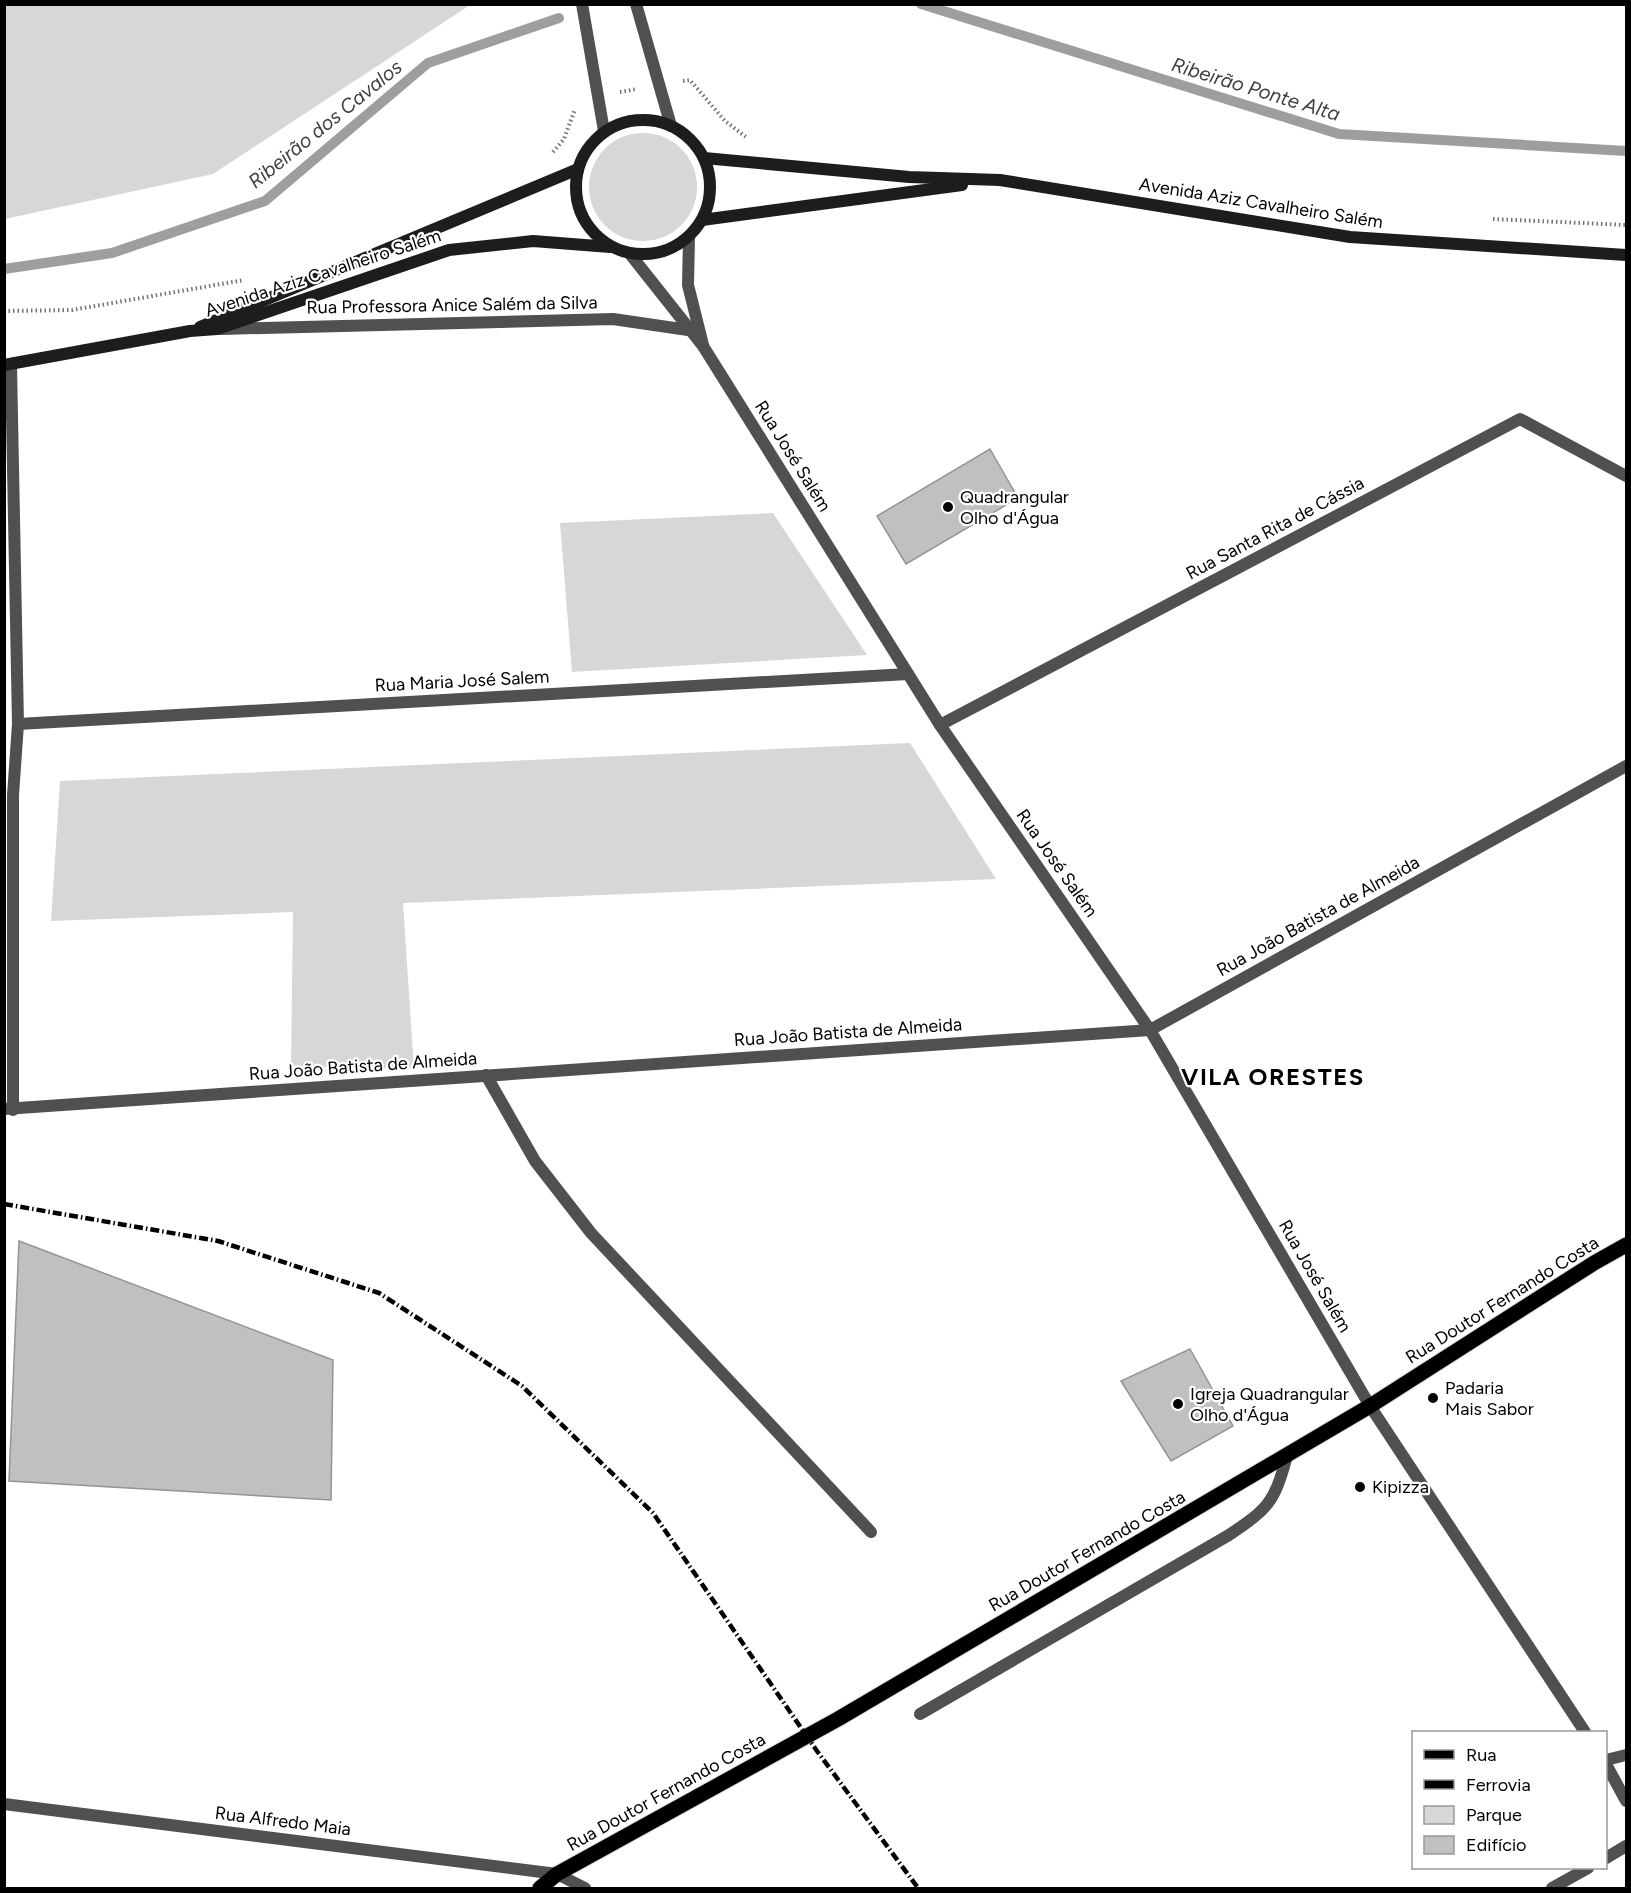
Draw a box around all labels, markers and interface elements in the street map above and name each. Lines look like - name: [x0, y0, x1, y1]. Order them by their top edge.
- water label: Ribeirão Ponte Alta: [1169, 52, 1343, 126]
- water label: Ribeirão dos Cavalos: [243, 54, 407, 193]
- street label: Avenida Aziz Cavalheiro Salém: [1138, 173, 1384, 233]
- street label: Avenida Aziz Cavalheiro Salém: [202, 224, 444, 322]
- street label: Rua Professora Anice Salém da Silva: [306, 291, 598, 319]
- street label: Rua José Salém: [750, 396, 836, 516]
- street label: Rua Santa Rita de Cássia: [1182, 472, 1368, 584]
- place label: Quadrangular Olho d'Água: [960, 486, 1069, 529]
- marker: Quadrangular Olho d'Água: [941, 500, 955, 514]
- street label: Rua Maria José Salem: [374, 665, 550, 697]
- street label: Rua José Salém: [1012, 805, 1102, 921]
- street label: Rua João Batista de Almeida: [1213, 851, 1423, 981]
- street label: Rua João Batista de Almeida: [733, 1013, 963, 1051]
- street label: Rua João Batista de Almeida: [248, 1047, 478, 1085]
- district label: VILA ORESTES: [1181, 1062, 1365, 1091]
- street label: Rua José Salém: [1274, 1216, 1356, 1336]
- street label: Rua Doutor Fernando Costa: [1401, 1231, 1603, 1369]
- place label: Padaria Mais Sabor: [1445, 1377, 1534, 1420]
- place label: Igreja Quadrangular Olho d'Água: [1190, 1383, 1349, 1426]
- marker: Padaria Mais Sabor: [1426, 1391, 1440, 1405]
- marker: Igreja Quadrangular Olho d'Água: [1171, 1397, 1185, 1411]
- place label: Kipizza: [1372, 1476, 1429, 1498]
- marker: Kipizza: [1353, 1480, 1367, 1494]
- street label: Rua Doutor Fernando Costa: [985, 1486, 1189, 1616]
- street label: Rua Doutor Fernando Costa: [563, 1728, 769, 1856]
- legend: [1412, 1731, 1607, 1869]
- text: Rua: [1466, 1744, 1497, 1766]
- text: Ferrovia: [1466, 1774, 1531, 1796]
- street label: Rua Alfredo Maia: [214, 1802, 352, 1840]
- text: Parque: [1466, 1804, 1522, 1826]
- text: Edifício: [1466, 1834, 1527, 1856]

